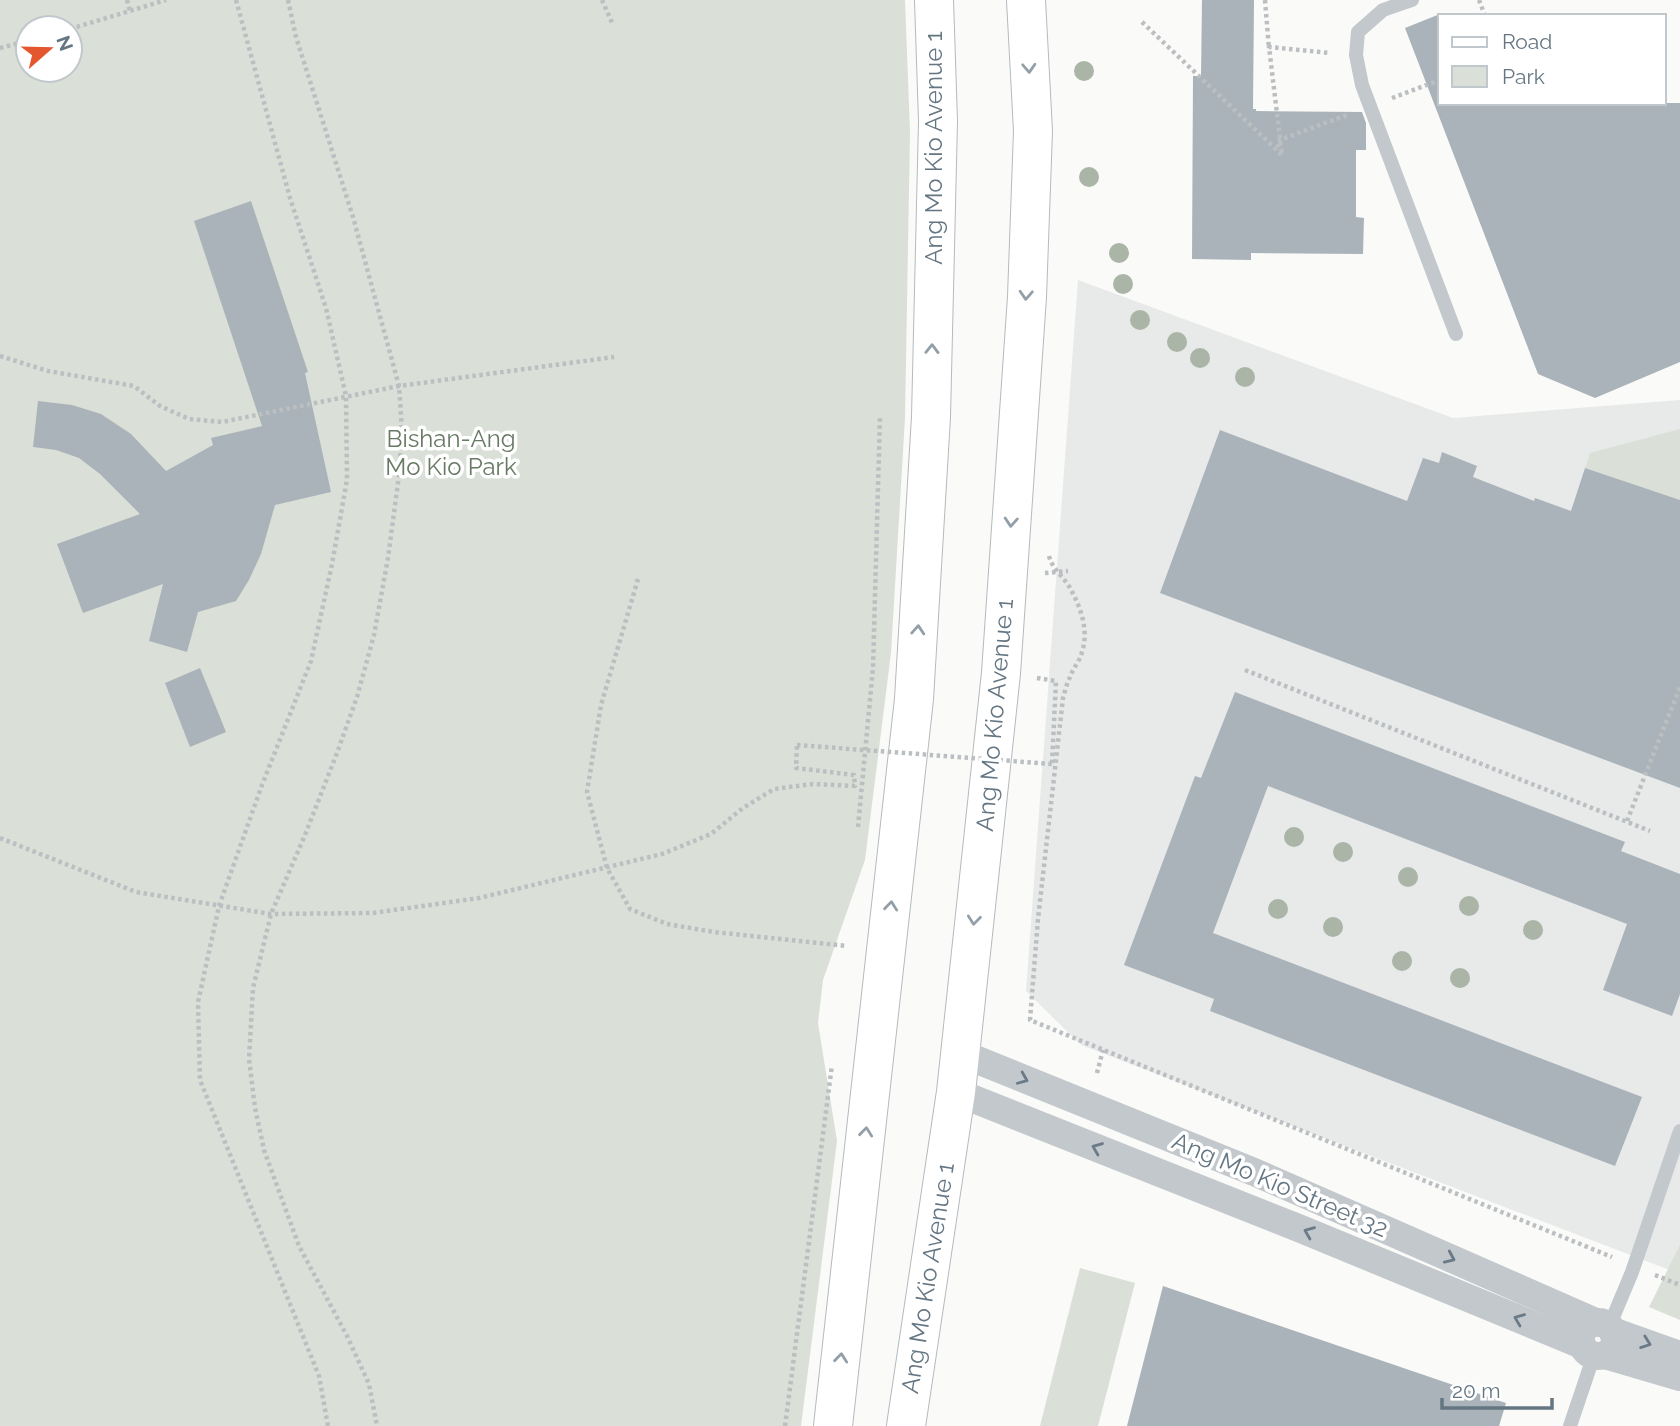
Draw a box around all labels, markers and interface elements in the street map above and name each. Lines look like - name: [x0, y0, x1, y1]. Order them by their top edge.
- north arrow: [14, 14, 84, 84]
- legend: [1438, 14, 1666, 105]
- text: Road: [1502, 29, 1552, 54]
- street label: Ang Mo Kio Avenue 1: [919, 31, 948, 265]
- text: N: [52, 33, 78, 54]
- one-way arrow: [1022, 63, 1037, 74]
- text: Park: [1502, 64, 1545, 89]
- one-way arrow: [1019, 290, 1034, 301]
- one-way arrow: [925, 343, 940, 354]
- park label: Bishan-Ang Mo Kio Park: [385, 424, 517, 481]
- one-way arrow: [1004, 517, 1019, 528]
- street label: Ang Mo Kio Avenue 1: [970, 597, 1019, 832]
- one-way arrow: [910, 625, 925, 636]
- one-way arrow: [883, 900, 898, 911]
- one-way arrow: [967, 914, 982, 926]
- one-way arrow: [1017, 1070, 1029, 1084]
- one-way arrow: [858, 1126, 873, 1137]
- street label: Ang Mo Kio Street 32: [1168, 1126, 1392, 1243]
- one-way arrow: [1092, 1143, 1104, 1157]
- street label: Ang Mo Kio Avenue 1: [895, 1160, 960, 1395]
- one-way arrow: [1303, 1227, 1315, 1241]
- one-way arrow: [1443, 1250, 1456, 1264]
- one-way arrow: [1514, 1313, 1526, 1327]
- one-way arrow: [1639, 1334, 1651, 1348]
- one-way arrow: [833, 1352, 848, 1363]
- scale bar: [1442, 1366, 1552, 1410]
- text: 20 m: [1452, 1378, 1500, 1403]

